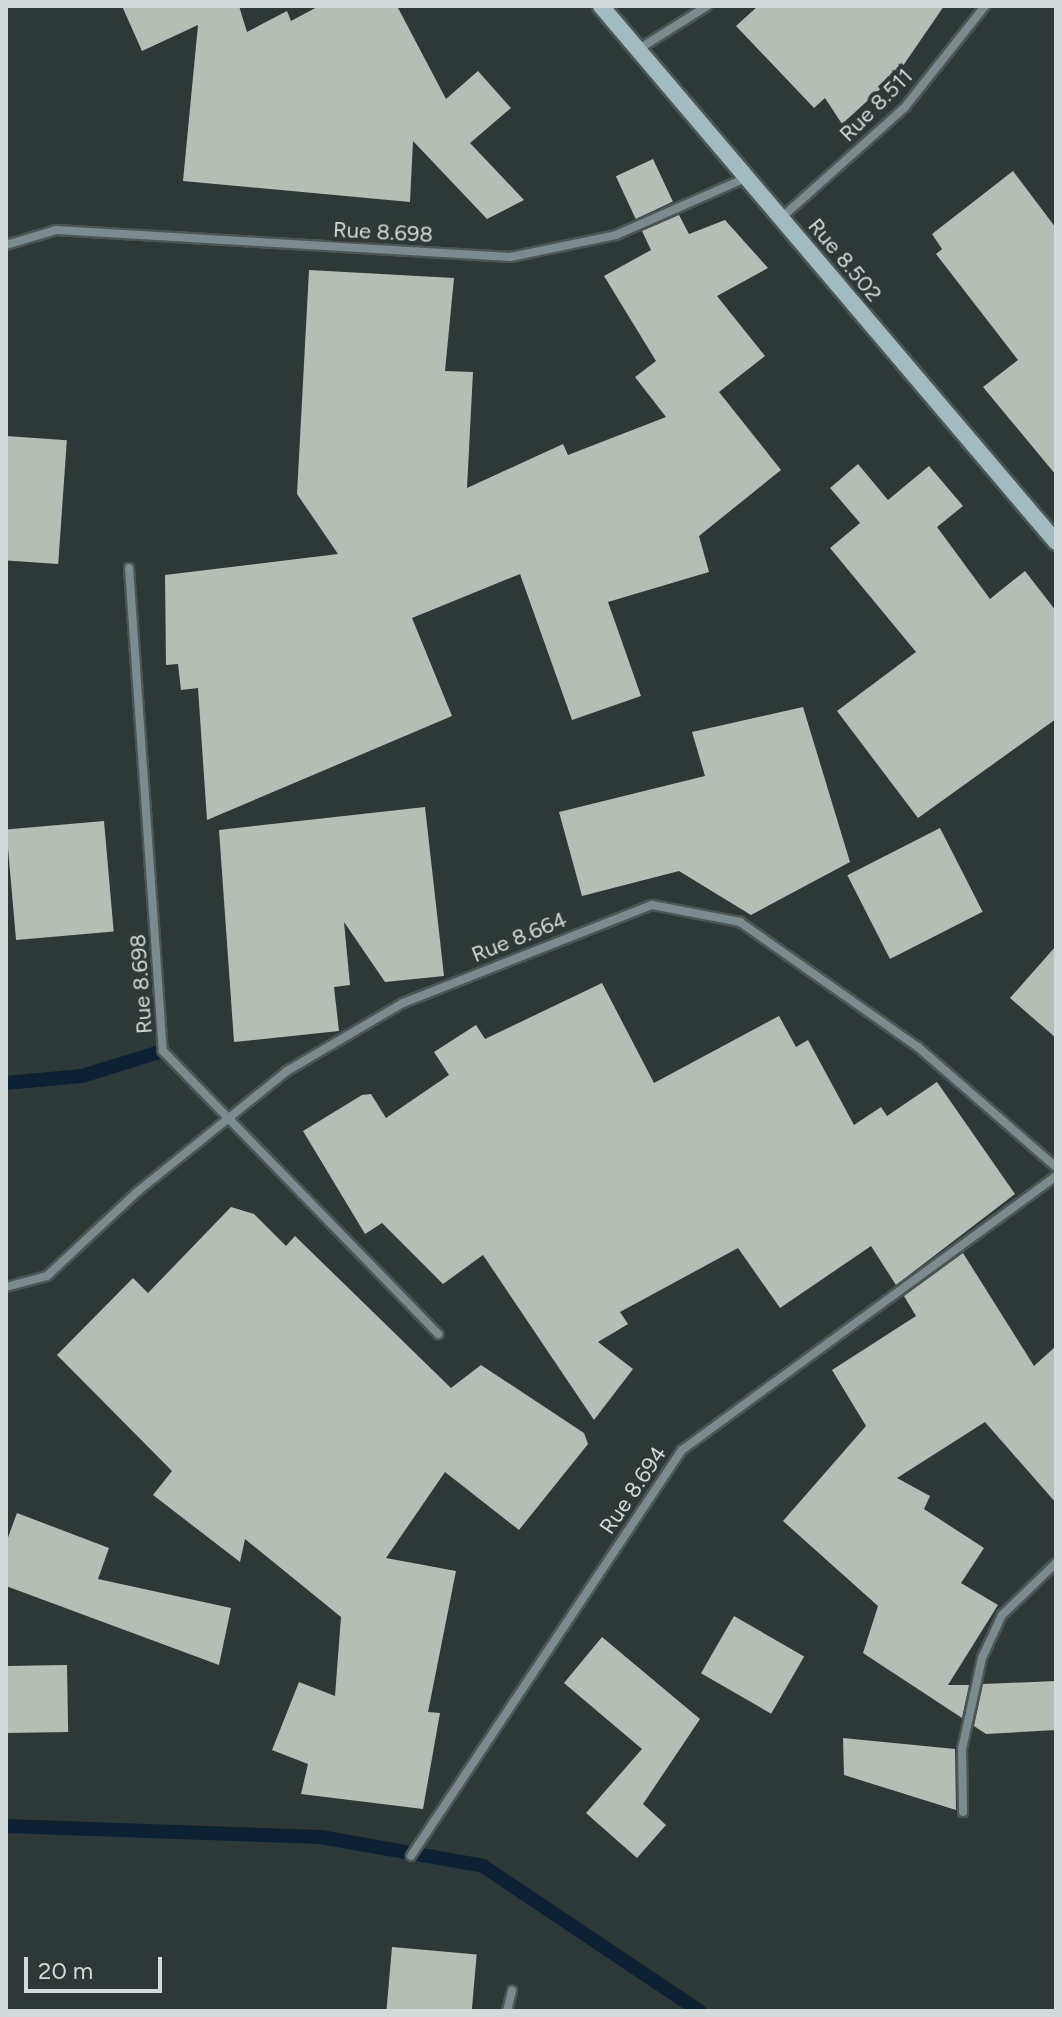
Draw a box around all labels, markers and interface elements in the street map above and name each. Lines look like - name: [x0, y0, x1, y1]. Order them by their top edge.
- street label: Rue 8.511: [834, 63, 918, 147]
- street label: Rue 8.502: [803, 213, 887, 307]
- street label: Rue 8.698: [332, 216, 434, 248]
- street label: Rue 8.664: [468, 906, 570, 968]
- street label: Rue 8.698: [124, 933, 158, 1035]
- street label: Rue 8.694: [594, 1441, 672, 1539]
- scale bar: [28, 1941, 166, 1991]
- text: 20 m: [38, 1956, 93, 1985]

